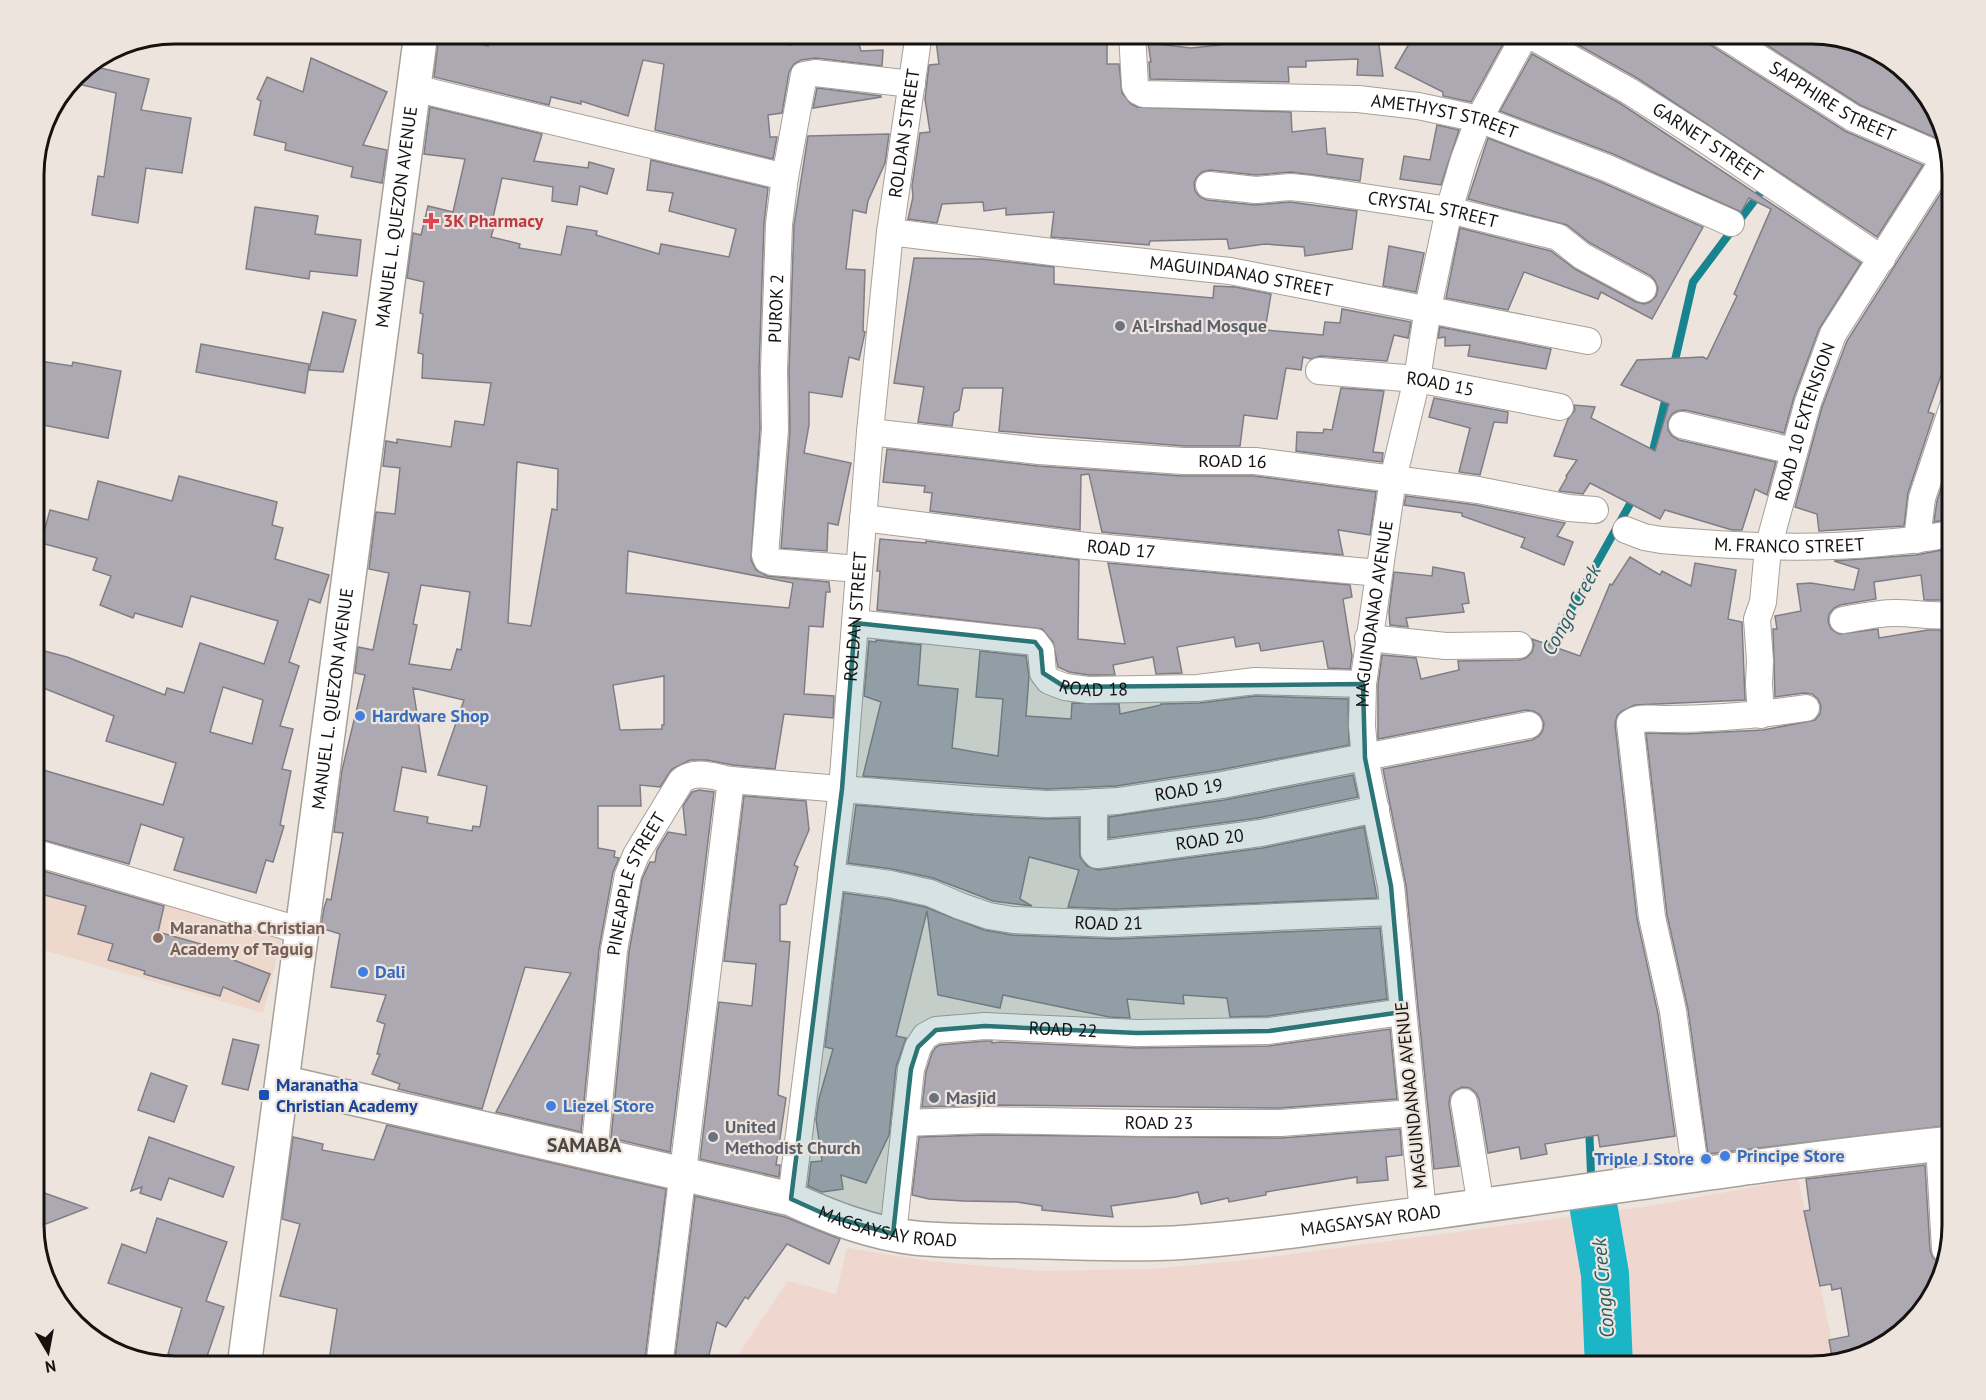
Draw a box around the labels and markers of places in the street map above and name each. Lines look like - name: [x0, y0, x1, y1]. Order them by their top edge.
- place label: 3K Pharmacy: [443, 209, 544, 232]
- marker: 3K Pharmacy: [424, 214, 438, 228]
- place label: Al-Irshad Mosque: [1132, 314, 1267, 337]
- marker: Al-Irshad Mosque: [1113, 319, 1127, 333]
- place label: Hardware Shop: [372, 704, 490, 727]
- marker: Hardware Shop: [353, 709, 367, 723]
- place label: Maranatha Christian Academy of Taguig: [170, 916, 325, 960]
- marker: Maranatha Christian Academy of Taguig: [151, 931, 165, 945]
- place label: Dali: [375, 960, 406, 983]
- marker: Dali: [356, 965, 370, 979]
- place label: Maranatha Christian Academy: [276, 1073, 418, 1117]
- place label: Masjid: [946, 1086, 996, 1109]
- marker: Maranatha Christian Academy: [257, 1088, 271, 1102]
- marker: Masjid: [927, 1091, 941, 1105]
- place label: Liezel Store: [563, 1094, 654, 1117]
- marker: Liezel Store: [544, 1099, 558, 1113]
- place label: United Methodist Church: [725, 1115, 861, 1159]
- marker: United Methodist Church: [706, 1130, 720, 1144]
- place label: Principe Store: [1737, 1144, 1845, 1167]
- place label: Triple J Store: [1594, 1147, 1694, 1170]
- marker: Principe Store: [1718, 1149, 1732, 1163]
- marker: Triple J Store: [1699, 1152, 1713, 1166]

